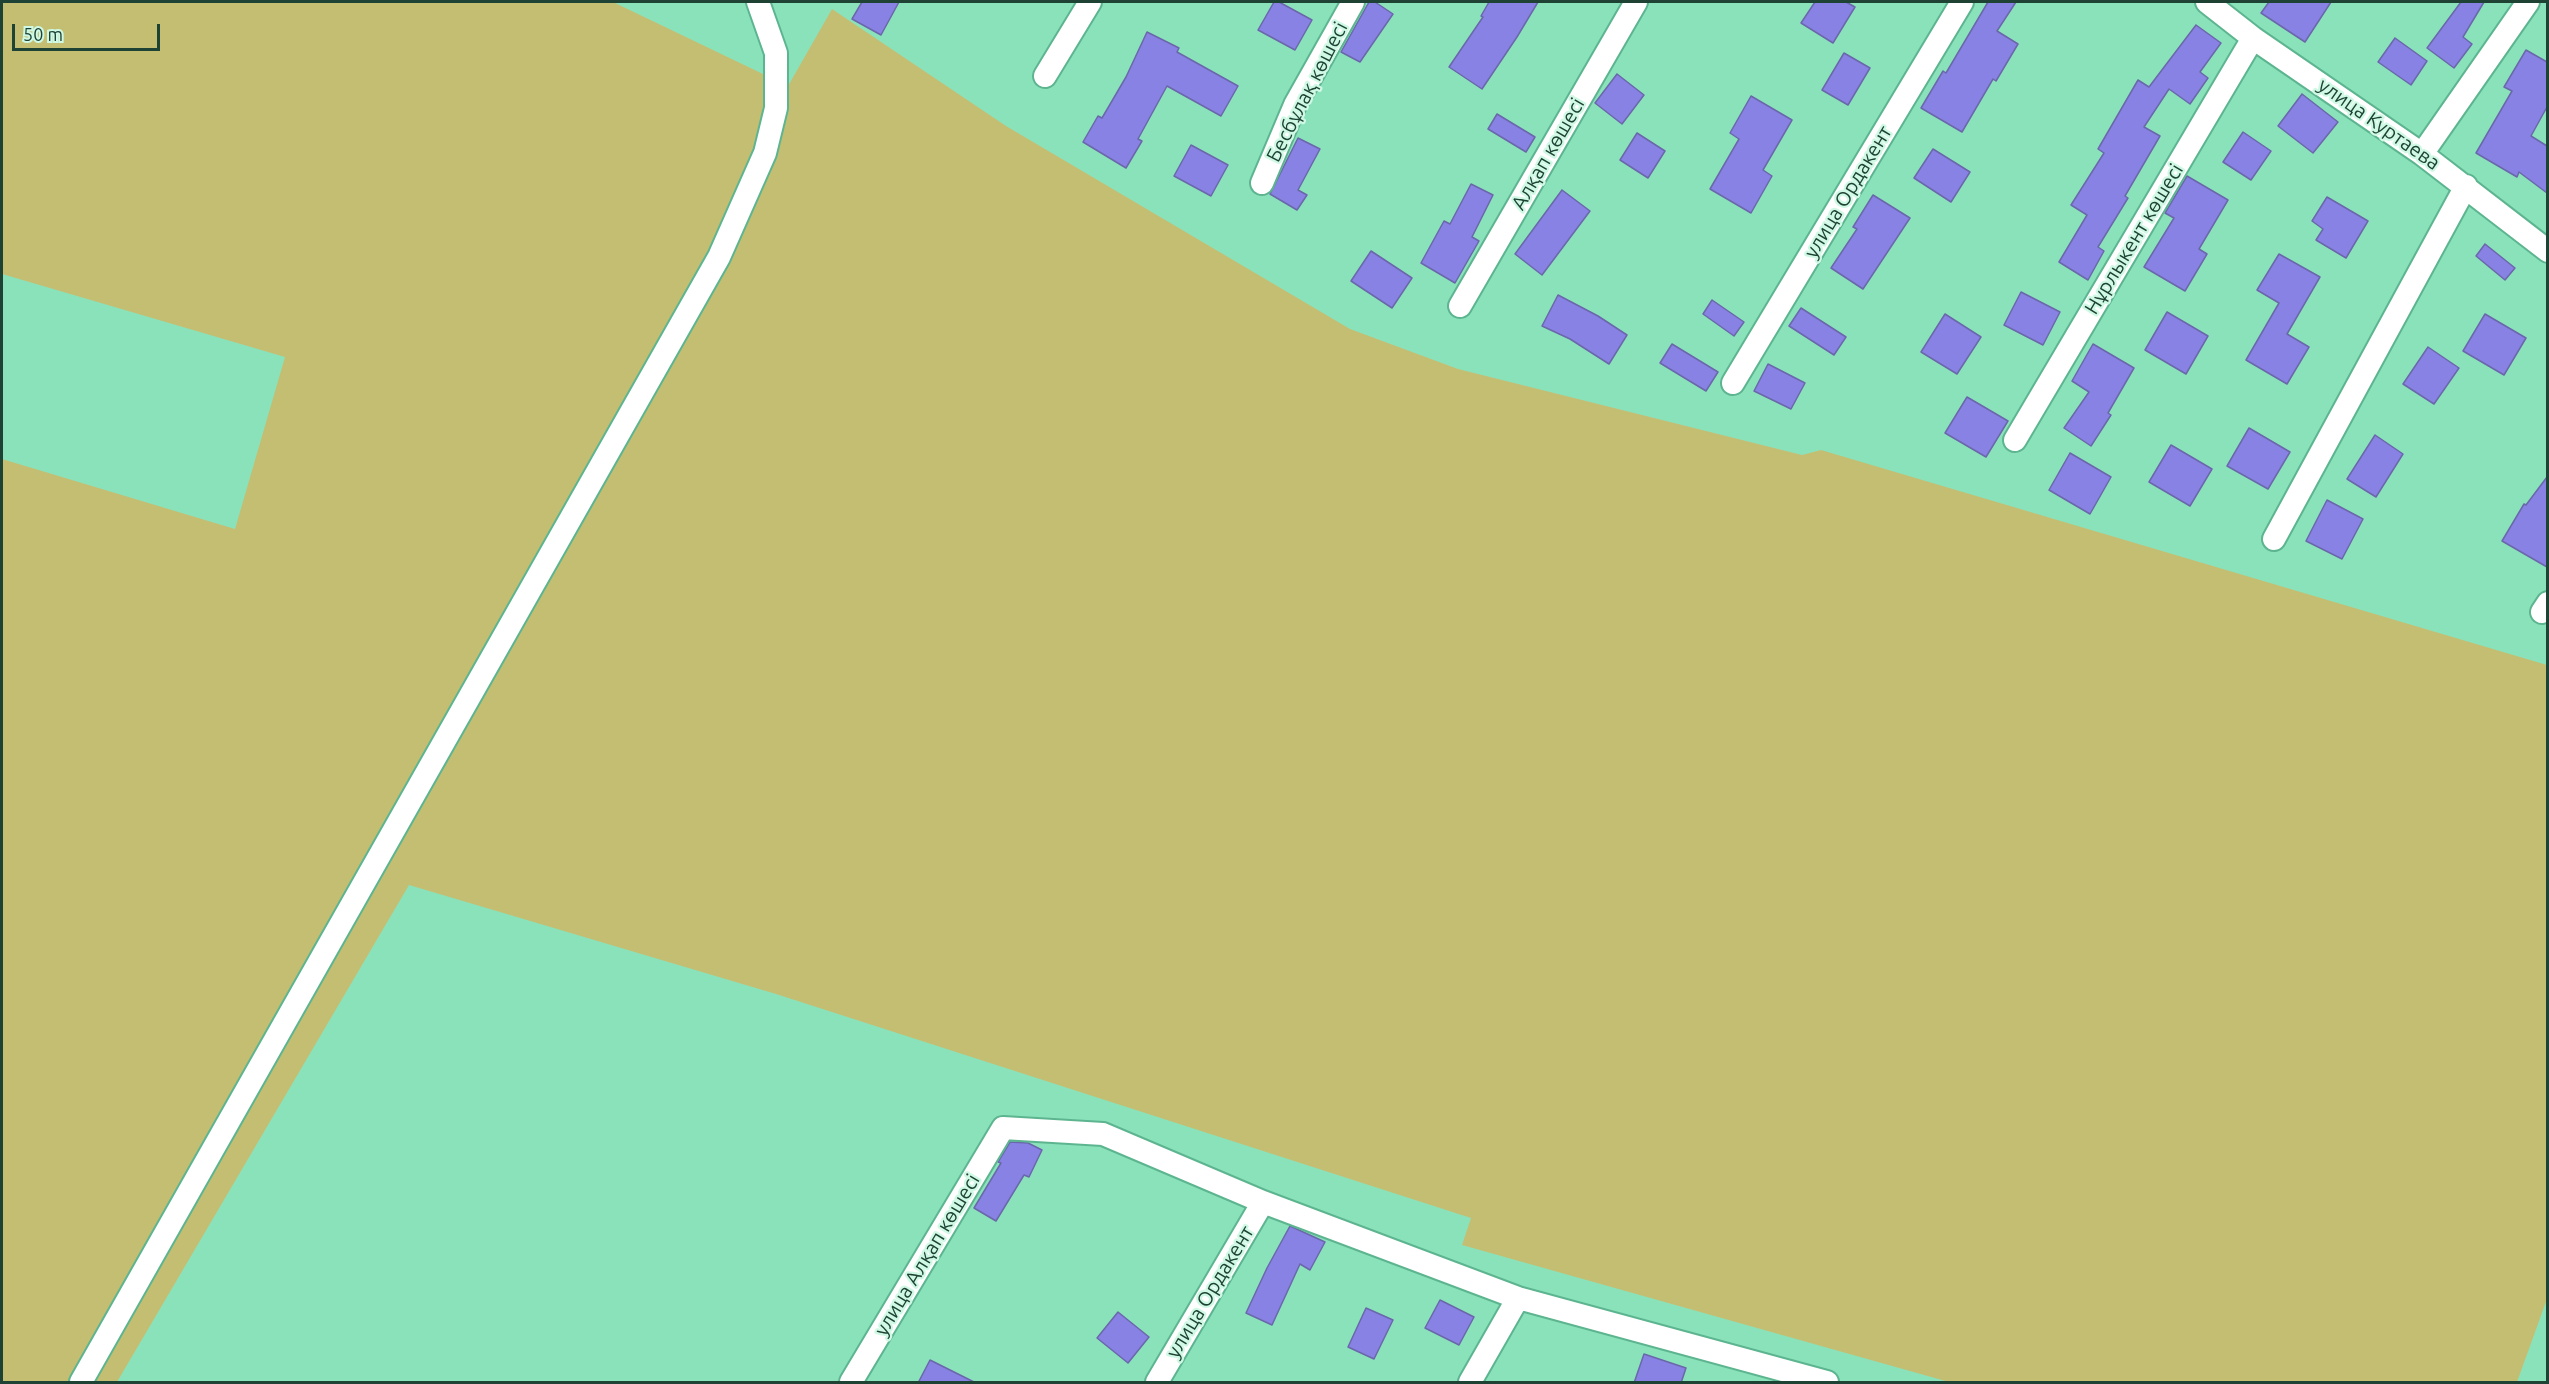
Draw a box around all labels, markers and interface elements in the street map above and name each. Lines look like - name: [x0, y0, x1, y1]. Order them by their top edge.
- scale bar: [15, 12, 164, 50]
- street label: Бесбұлақ көшесі: [1261, 18, 1353, 166]
- text: 50 m: [23, 24, 63, 44]
- street label: улица Куртаева: [2313, 73, 2445, 175]
- street label: Алқап көшесі: [1506, 94, 1590, 214]
- street label: улица Ордакент: [1799, 121, 1897, 263]
- street label: Нұрлыкент көшесі: [2080, 159, 2188, 319]
- street label: улица Алқап көшесі: [869, 1170, 985, 1340]
- street label: улица Ордакент: [1161, 1221, 1259, 1363]

